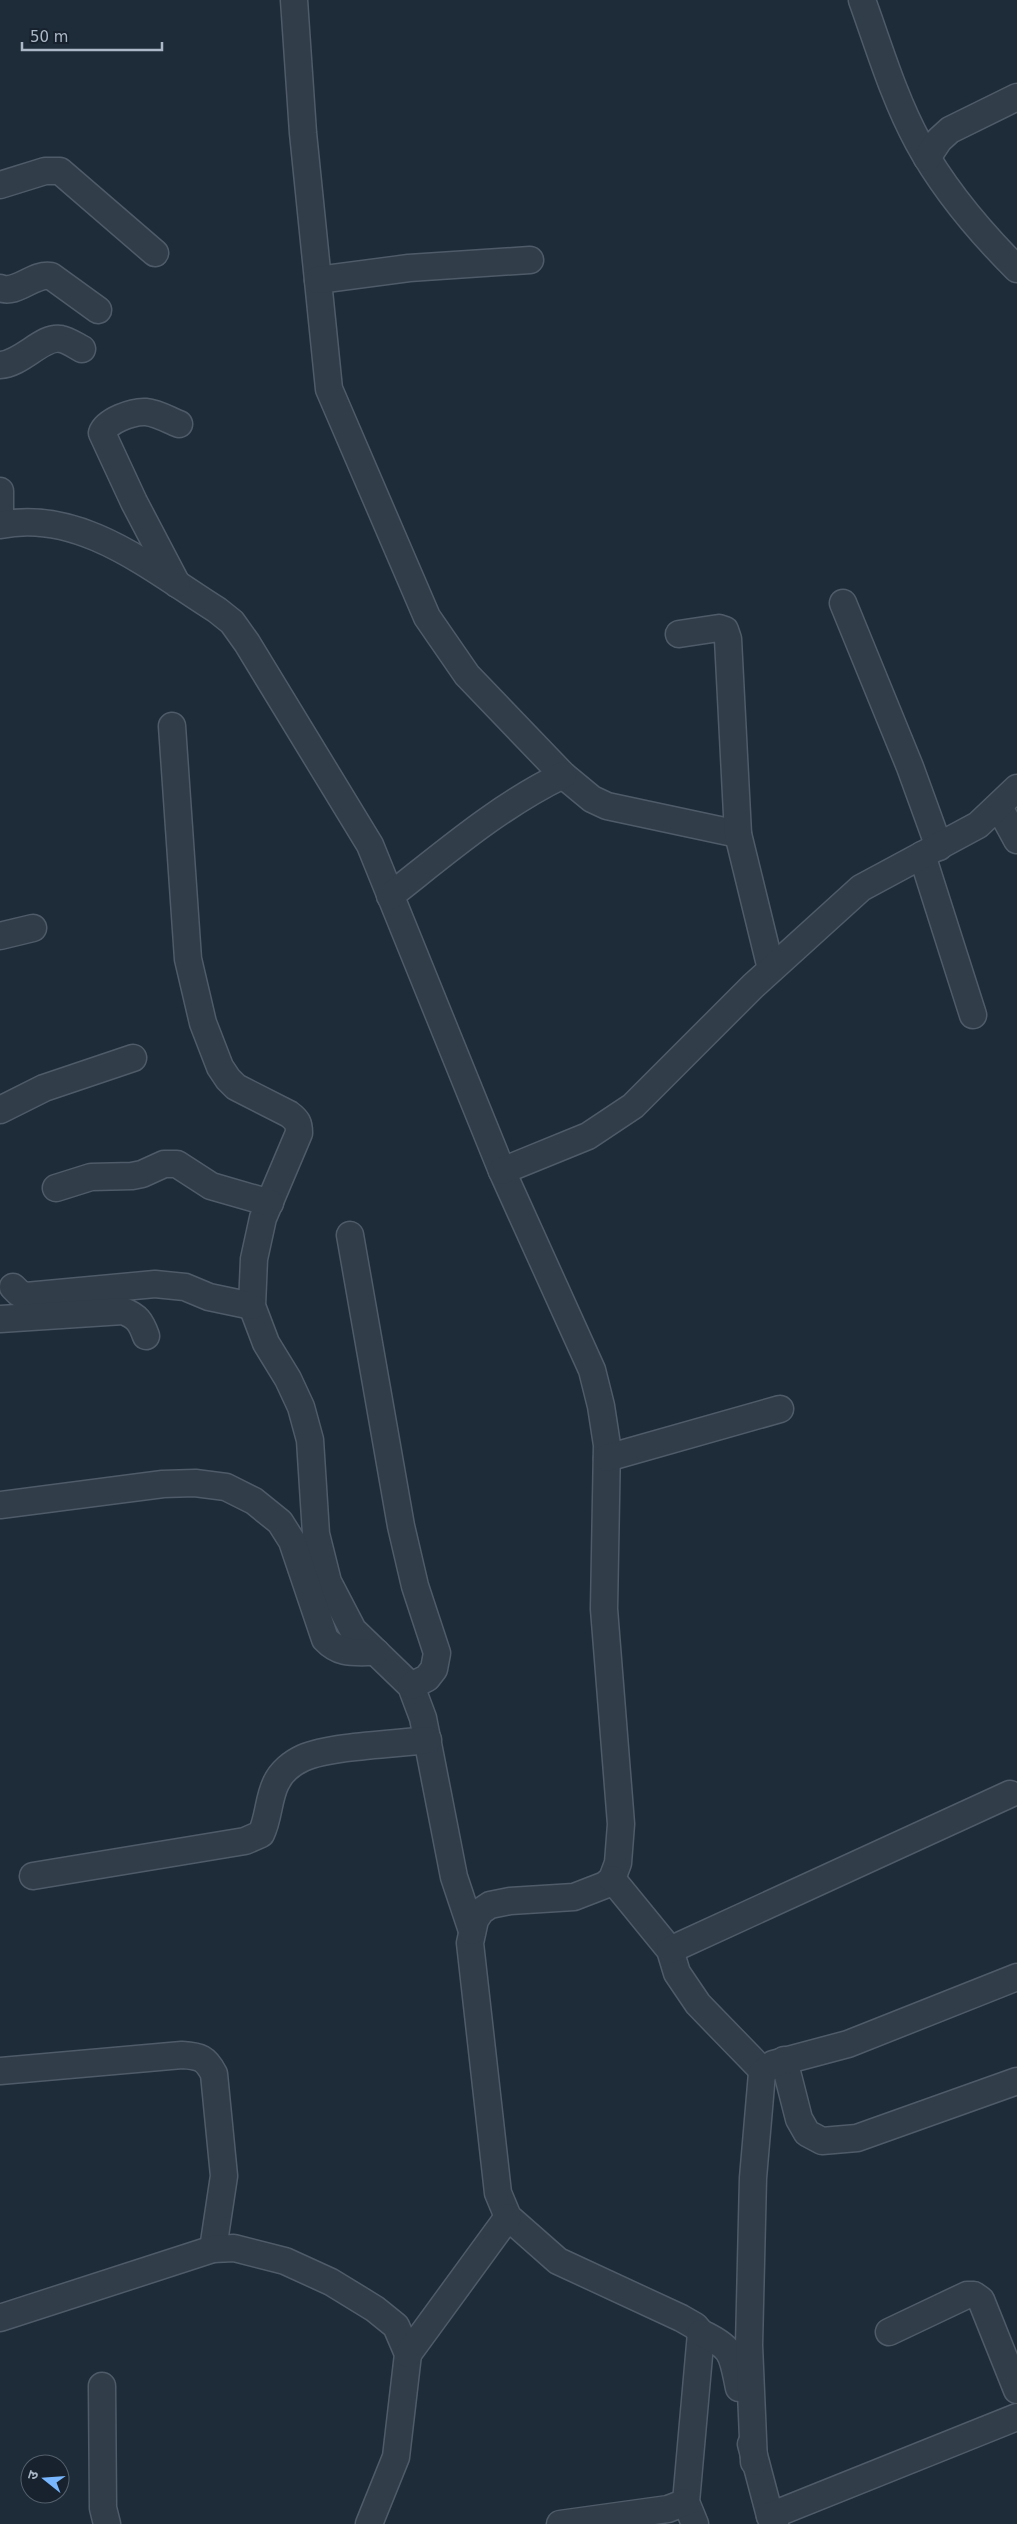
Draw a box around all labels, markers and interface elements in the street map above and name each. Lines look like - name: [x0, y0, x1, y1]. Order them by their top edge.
- scale bar: [22, 20, 162, 52]
- text: 50 m: [30, 28, 68, 46]
- north arrow: [20, 2454, 70, 2504]
- text: उ: [24, 2468, 42, 2481]

